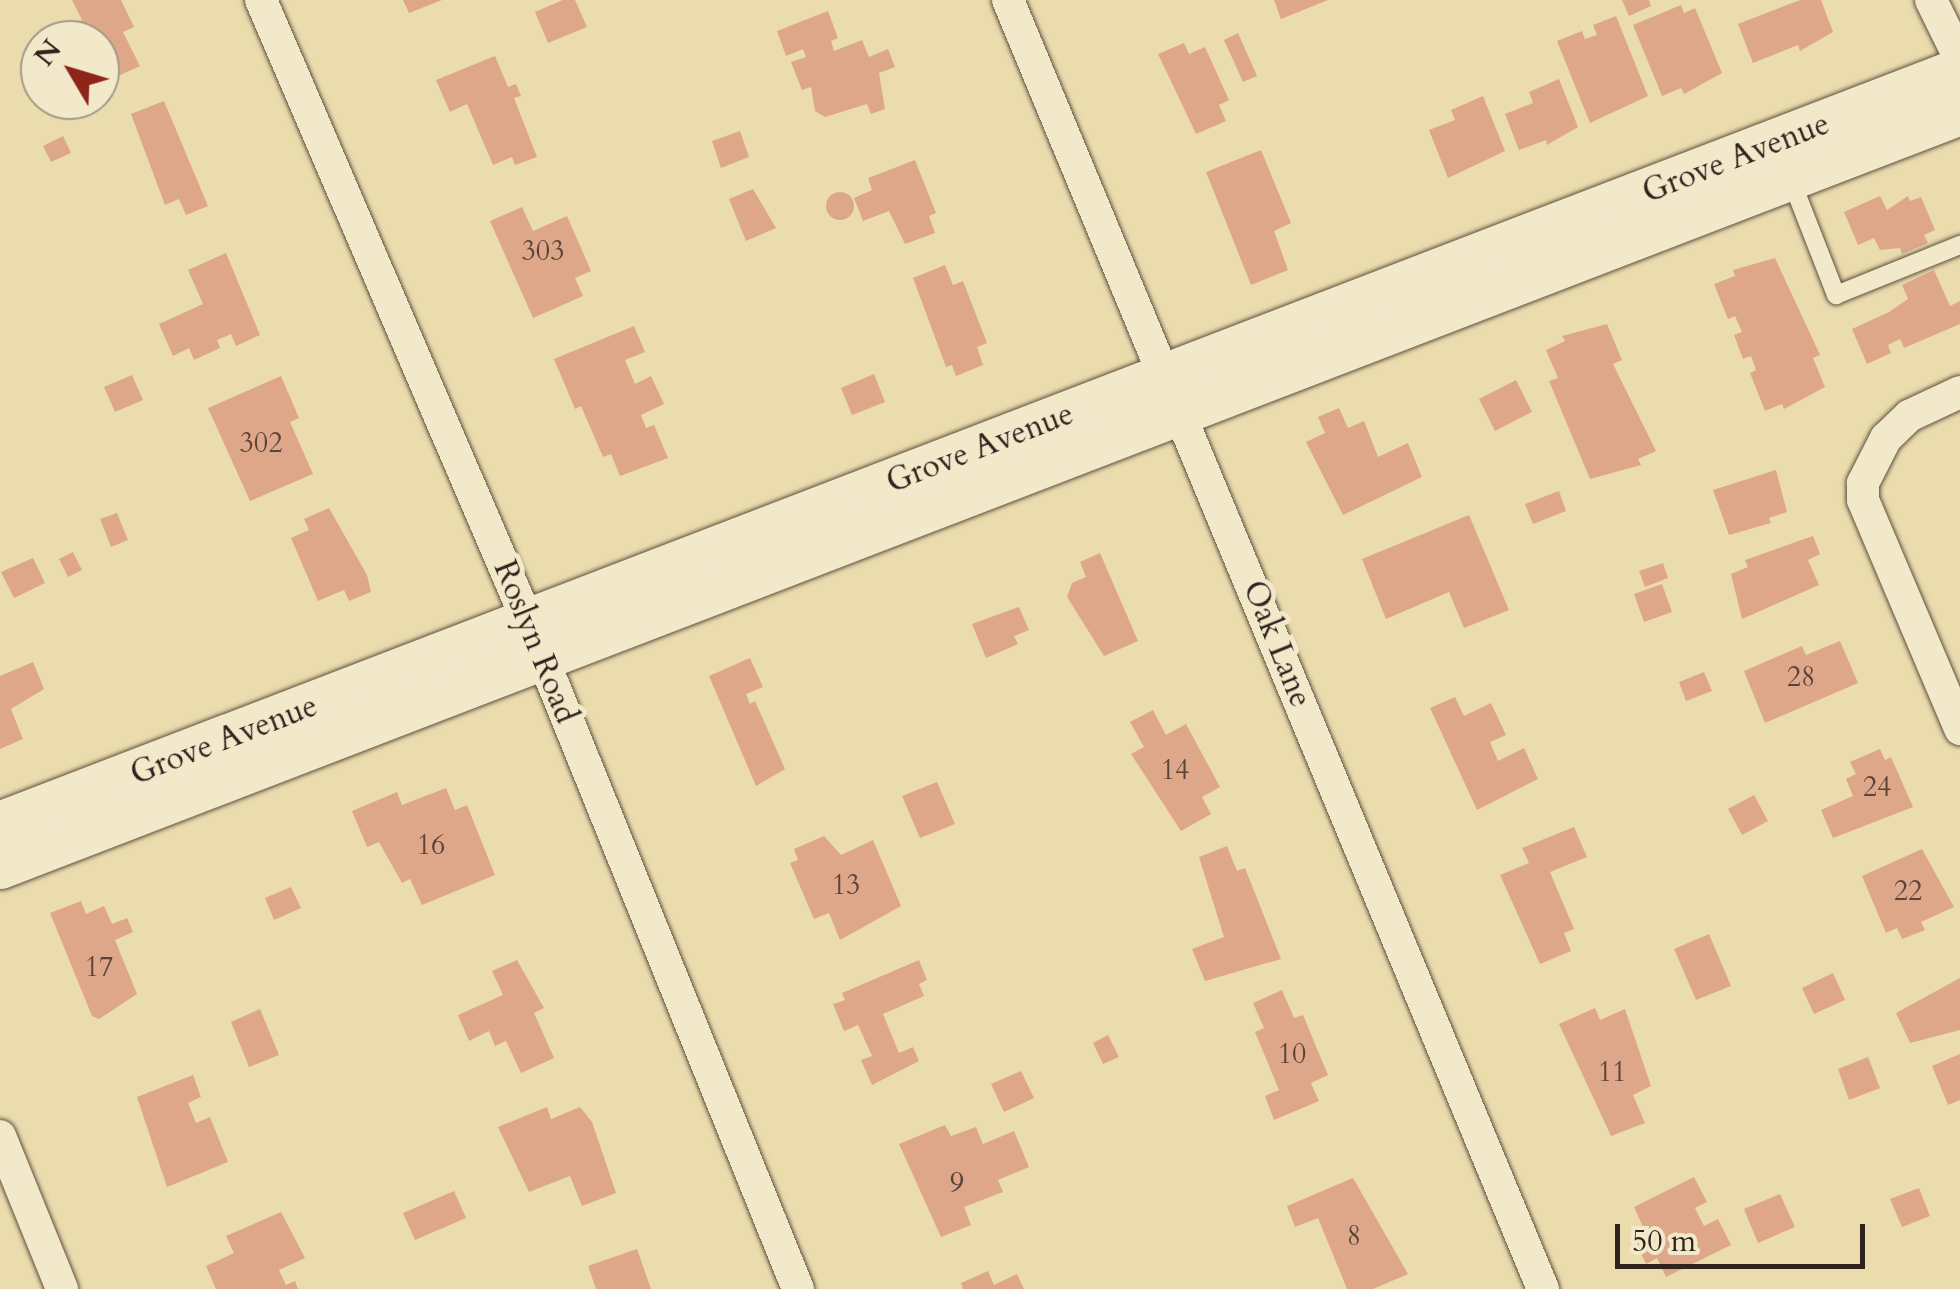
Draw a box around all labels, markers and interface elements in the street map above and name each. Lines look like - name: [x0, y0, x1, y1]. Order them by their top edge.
- north arrow: [20, 20, 120, 120]
- text: N: [25, 31, 70, 74]
- street label: Grove Avenue: [1637, 105, 1835, 211]
- house number: 303: [521, 234, 565, 268]
- street label: Grove Avenue: [881, 395, 1079, 501]
- house number: 302: [239, 426, 283, 460]
- street label: Roslyn Road: [485, 555, 585, 729]
- street label: Oak Lane: [1234, 575, 1320, 713]
- house number: 28: [1787, 660, 1815, 694]
- street label: Grove Avenue: [125, 687, 323, 793]
- house number: 14: [1161, 753, 1189, 787]
- house number: 24: [1863, 770, 1891, 804]
- house number: 16: [417, 828, 445, 862]
- house number: 13: [832, 868, 860, 902]
- house number: 22: [1894, 874, 1922, 908]
- house number: 17: [85, 950, 113, 984]
- house number: 10: [1278, 1037, 1306, 1071]
- house number: 11: [1598, 1055, 1626, 1089]
- house number: 9: [950, 1166, 964, 1200]
- scale bar: [1620, 1204, 1870, 1266]
- house number: 8: [1347, 1219, 1361, 1253]
- text: 50 m: [1632, 1221, 1696, 1262]

